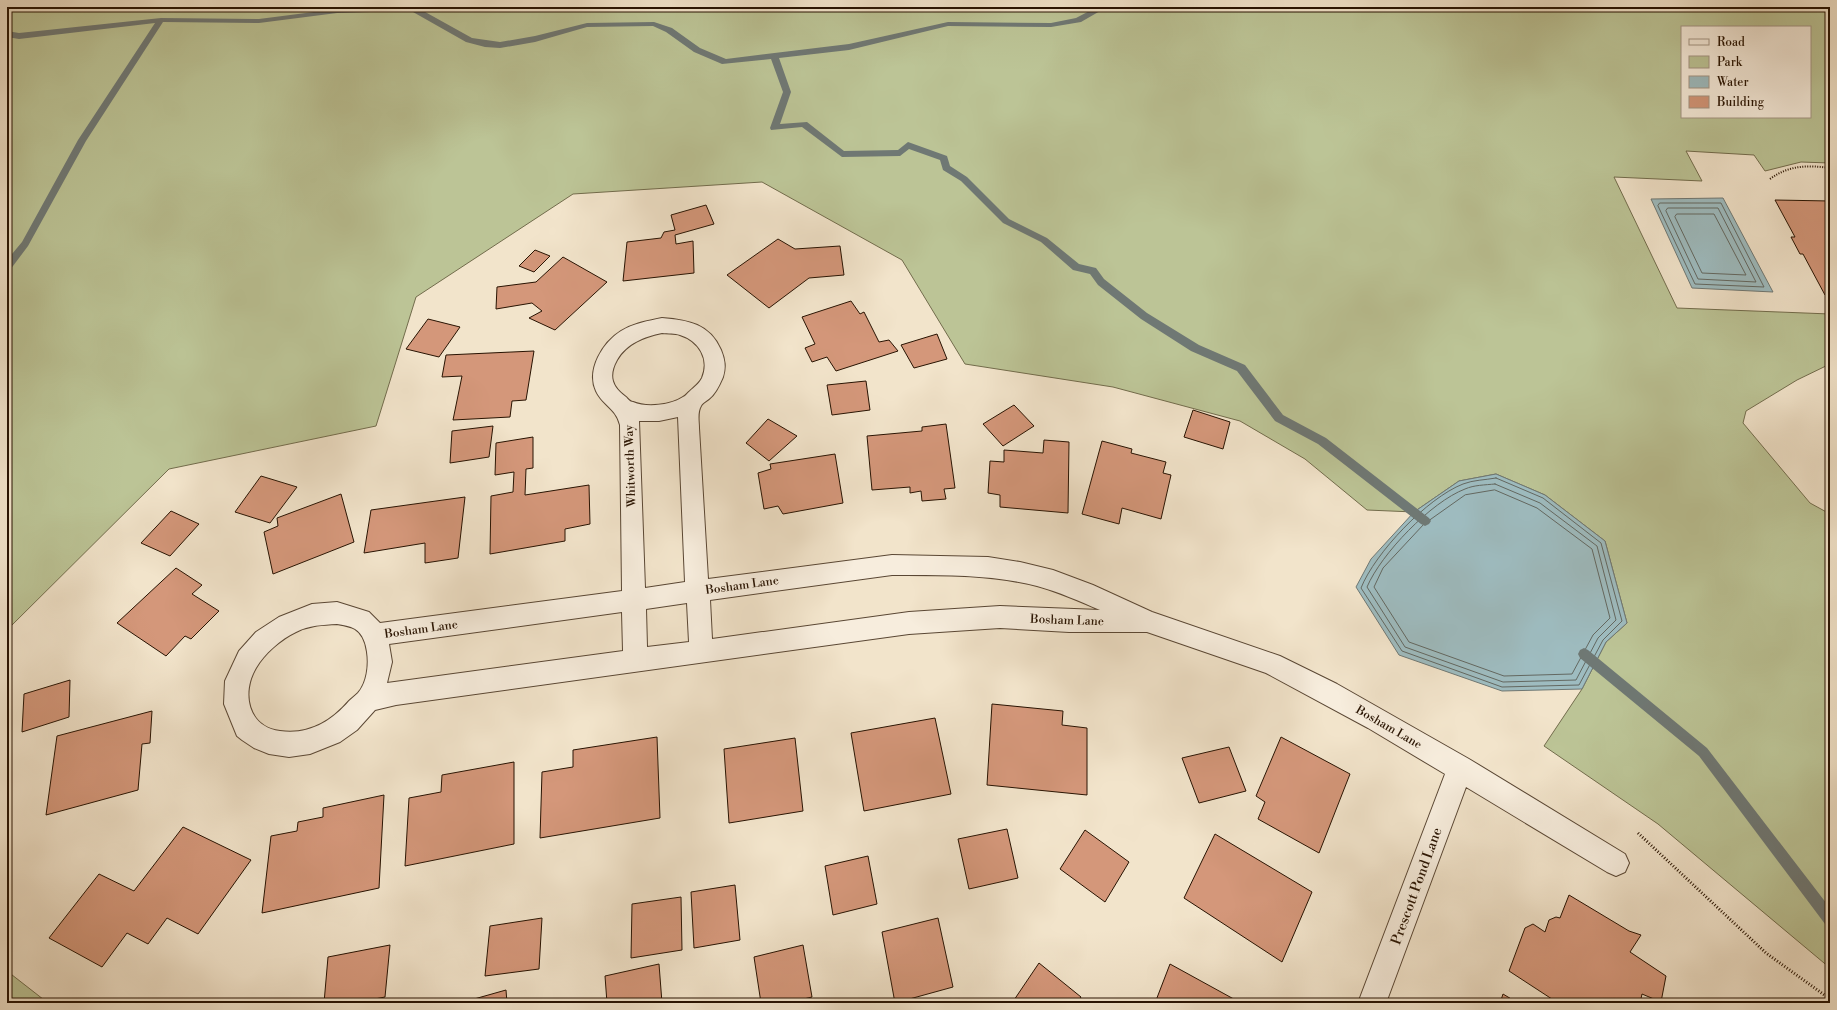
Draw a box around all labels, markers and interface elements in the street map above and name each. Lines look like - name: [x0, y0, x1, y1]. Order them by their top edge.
- legend: [1681, 26, 1811, 118]
- text: Road: [1717, 35, 1745, 50]
- text: Park: [1717, 55, 1743, 70]
- text: Water: [1716, 75, 1749, 90]
- text: Building: [1716, 95, 1765, 110]
- street label: Whitworth Way: [622, 424, 639, 508]
- street label: Bosham Lane: [703, 573, 780, 598]
- street label: Bosham Lane: [1029, 612, 1104, 629]
- street label: Bosham Lane: [382, 617, 459, 642]
- street label: Bosham Lane: [1352, 702, 1424, 752]
- street label: Prescott Pond Lane: [1387, 825, 1447, 948]

